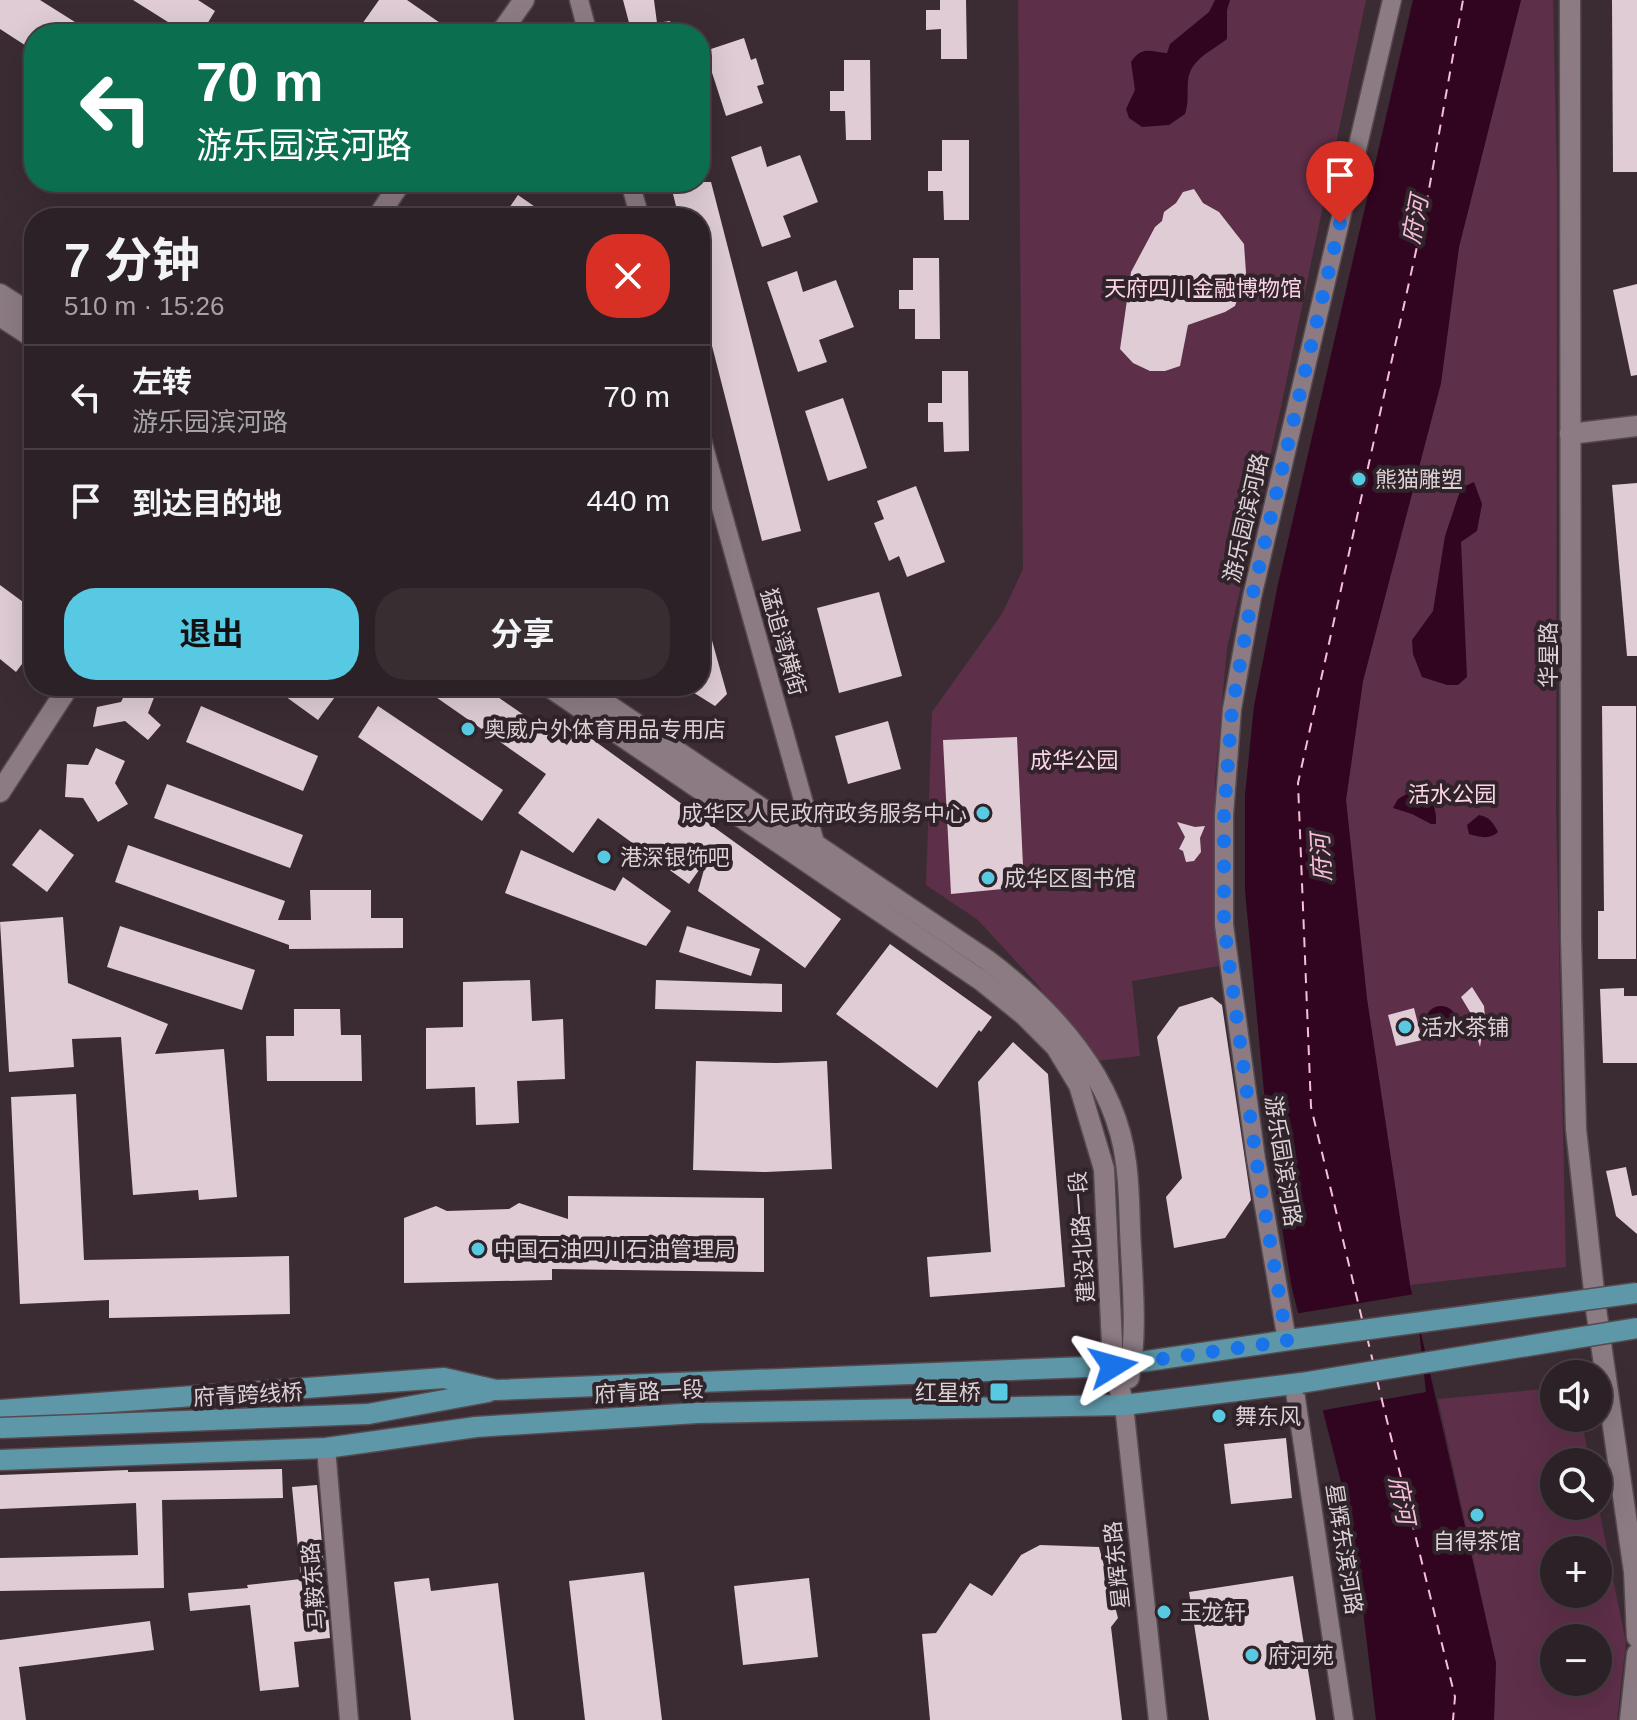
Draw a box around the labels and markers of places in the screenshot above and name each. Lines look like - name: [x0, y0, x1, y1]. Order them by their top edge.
- pin: [1306, 141, 1374, 223]
- place label: 熊猫雕塑: [1375, 467, 1463, 492]
- marker: 熊猫雕塑: [1350, 470, 1368, 488]
- place label: 奥威户外体育用品专用店: [484, 717, 726, 742]
- marker: 奥威户外体育用品专用店: [459, 720, 477, 738]
- place label: 成华区人民政府政务服务中心: [681, 801, 967, 826]
- marker: 成华区人民政府政务服务中心: [974, 804, 992, 822]
- place label: 港深银饰吧: [620, 845, 730, 870]
- marker: 港深银饰吧: [595, 848, 613, 866]
- place label: 成华区图书馆: [1004, 866, 1136, 891]
- marker: 成华区图书馆: [979, 869, 997, 887]
- place label: 活水茶铺: [1421, 1015, 1509, 1040]
- marker: 活水茶铺: [1396, 1018, 1414, 1036]
- place label: 中国石油四川石油管理局: [494, 1237, 736, 1262]
- marker: 中国石油四川石油管理局: [469, 1240, 487, 1258]
- place label: 红星桥: [915, 1380, 981, 1405]
- marker: 红星桥: [988, 1381, 1010, 1403]
- place label: 舞东风: [1235, 1404, 1301, 1429]
- marker: 舞东风: [1210, 1407, 1228, 1425]
- marker: 自得茶馆: [1468, 1506, 1486, 1524]
- place label: 自得茶馆: [1433, 1529, 1521, 1554]
- place label: 玉龙轩: [1180, 1600, 1246, 1625]
- marker: 玉龙轩: [1155, 1603, 1173, 1621]
- place label: 府河苑: [1268, 1643, 1334, 1668]
- marker: 府河苑: [1243, 1646, 1261, 1664]

